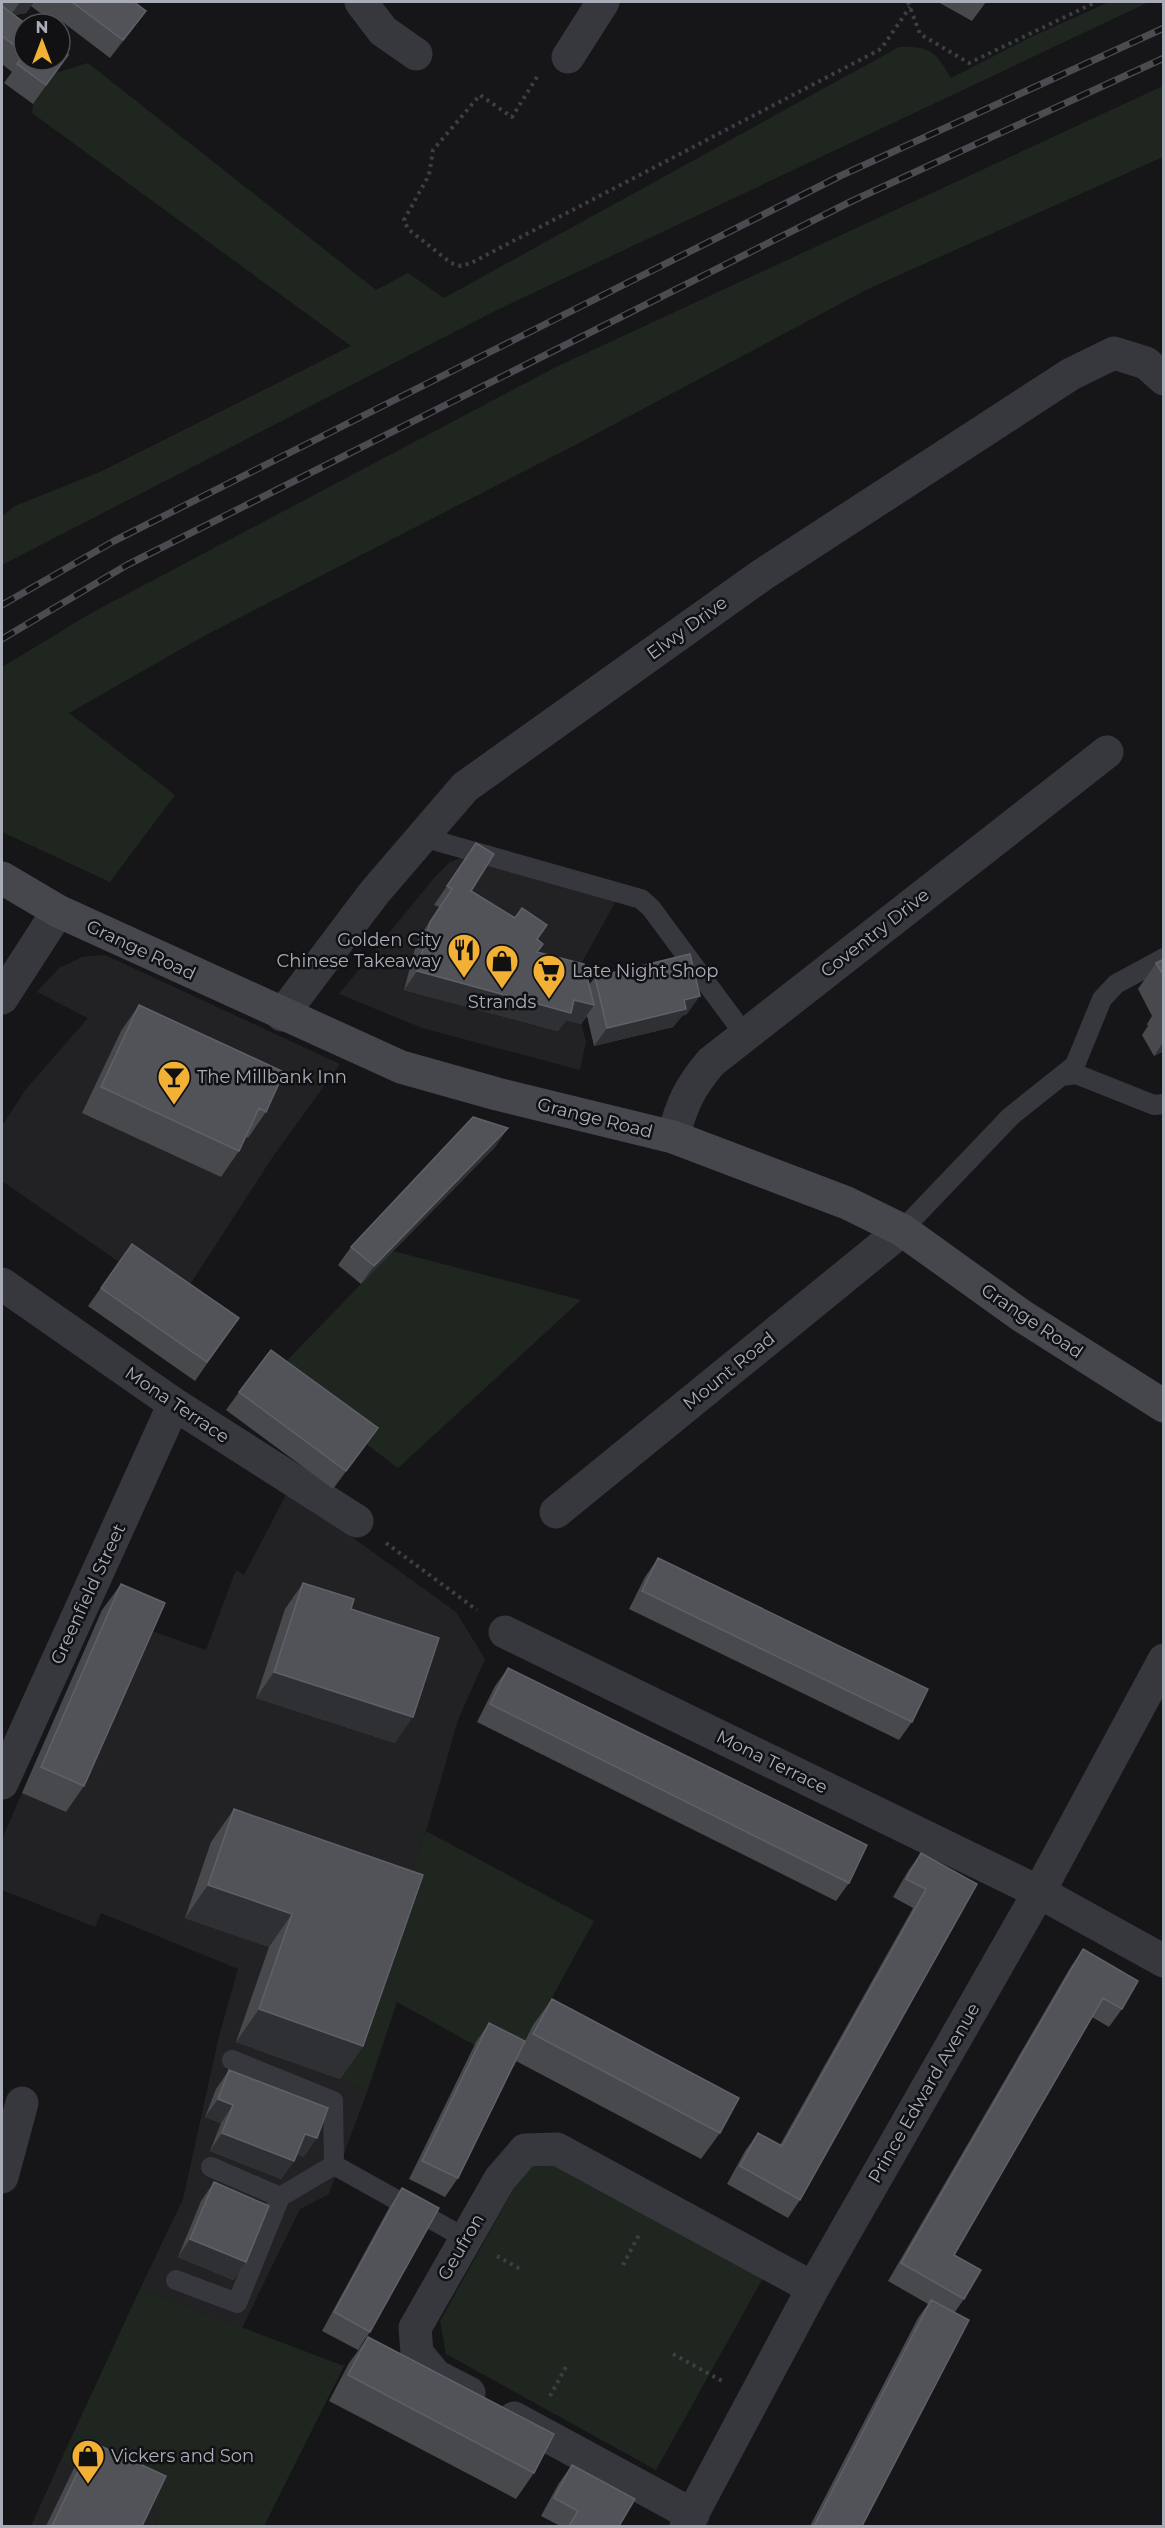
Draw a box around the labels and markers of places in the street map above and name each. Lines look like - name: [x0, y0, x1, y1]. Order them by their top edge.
- place label: Golden City Chinese Takeaway: [276, 929, 441, 972]
- restaurant icon: Golden City Chinese Takeaway: [446, 932, 482, 979]
- shop icon: Strands: [484, 943, 520, 990]
- supermarket icon: Late Night Shop: [531, 953, 567, 1000]
- place label: Late Night Shop: [572, 960, 719, 982]
- place label: Strands: [468, 991, 537, 1013]
- bar icon: The Millbank Inn: [156, 1059, 192, 1106]
- place label: The Millbank Inn: [197, 1066, 347, 1088]
- shop icon: Vickers and Son: [70, 2438, 106, 2485]
- place label: Vickers and Son: [111, 2445, 254, 2467]

